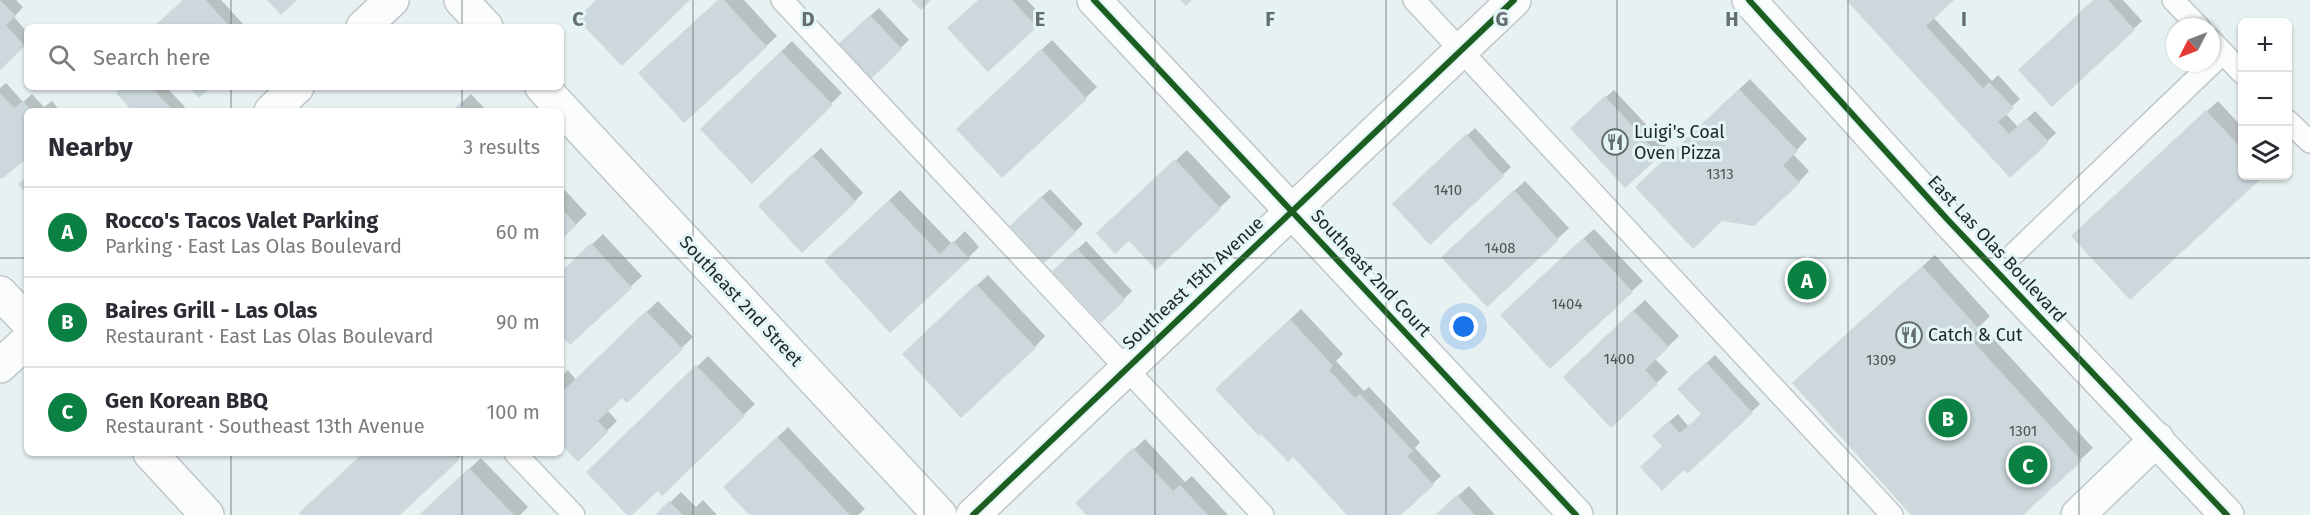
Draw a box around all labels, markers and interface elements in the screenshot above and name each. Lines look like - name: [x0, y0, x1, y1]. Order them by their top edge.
- text: C: [572, 7, 584, 31]
- text: D: [801, 7, 815, 31]
- text: E: [1035, 7, 1045, 31]
- text: F: [1265, 7, 1275, 31]
- text: G: [1496, 7, 1508, 31]
- text: H: [1725, 7, 1739, 31]
- text: I: [1961, 7, 1967, 31]
- north arrow: [2166, 18, 2220, 72]
- map controls: [2238, 18, 2292, 180]
- button: +: [2238, 18, 2292, 72]
- search box: [24, 24, 564, 90]
- icon: search: [45, 41, 78, 74]
- text: Search here: [93, 44, 211, 71]
- button: −: [2238, 72, 2292, 126]
- place label: Luigi's Coal Oven Pizza: [1634, 121, 1725, 164]
- button: layers: [2238, 126, 2292, 180]
- restaurant icon: Luigi's Coal Oven Pizza: [1600, 127, 1630, 157]
- text: Nearby: [48, 132, 133, 163]
- text: 3 results: [463, 135, 540, 159]
- house number: 1313: [1706, 165, 1734, 183]
- street label: East Las Olas Boulevard: [1923, 171, 2071, 327]
- house number: 1410: [1434, 181, 1462, 199]
- street label: Southeast 2nd Court: [1306, 205, 1436, 342]
- text: Rocco's Tacos Valet Parking: [105, 207, 378, 234]
- street label: Southeast 15th Avenue: [1118, 212, 1268, 354]
- text: A: [62, 220, 73, 244]
- text: 60 m: [496, 220, 540, 244]
- street label: Southeast 2nd Street: [675, 231, 808, 371]
- text: Parking · East Las Olas Boulevard: [105, 234, 402, 258]
- house number: 1408: [1484, 239, 1516, 257]
- pin: A: [1788, 258, 1826, 302]
- house number: 1404: [1552, 295, 1582, 313]
- text: Baires Grill - Las Olas: [105, 297, 317, 324]
- text: B: [61, 310, 74, 334]
- text: 90 m: [496, 310, 540, 334]
- your location: [1449, 312, 1478, 341]
- restaurant icon: Catch & Cut: [1894, 320, 1924, 350]
- text: Restaurant · East Las Olas Boulevard: [105, 324, 433, 348]
- place label: Catch & Cut: [1928, 324, 2023, 346]
- house number: 1400: [1603, 350, 1635, 368]
- house number: 1309: [1866, 351, 1896, 369]
- text: Gen Korean BBQ: [105, 387, 268, 414]
- pin: B: [1928, 396, 1968, 440]
- text: C: [62, 400, 73, 424]
- text: 100 m: [487, 400, 540, 424]
- text: Restaurant · Southeast 13th Avenue: [105, 414, 425, 438]
- house number: 1301: [2009, 422, 2037, 440]
- pin: C: [2008, 442, 2048, 488]

